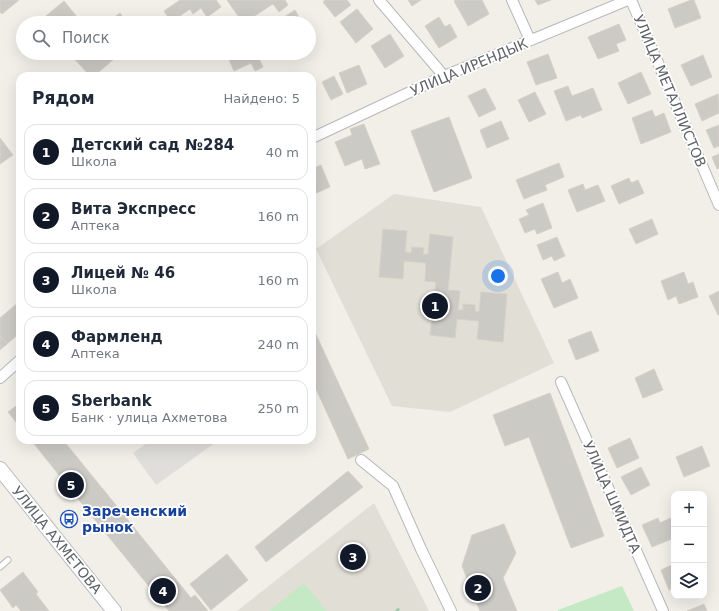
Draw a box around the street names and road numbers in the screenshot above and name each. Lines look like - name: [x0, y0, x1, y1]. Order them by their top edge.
- street label: УЛИЦА МЕТАЛЛИСТОВ: [631, 12, 709, 170]
- street label: УЛИЦА ИРЕНДЫК: [408, 35, 530, 99]
- street label: УЛИЦА ШМИДТА: [580, 438, 644, 556]
- street label: УЛИЦА АХМЕТОВА: [9, 483, 105, 597]

